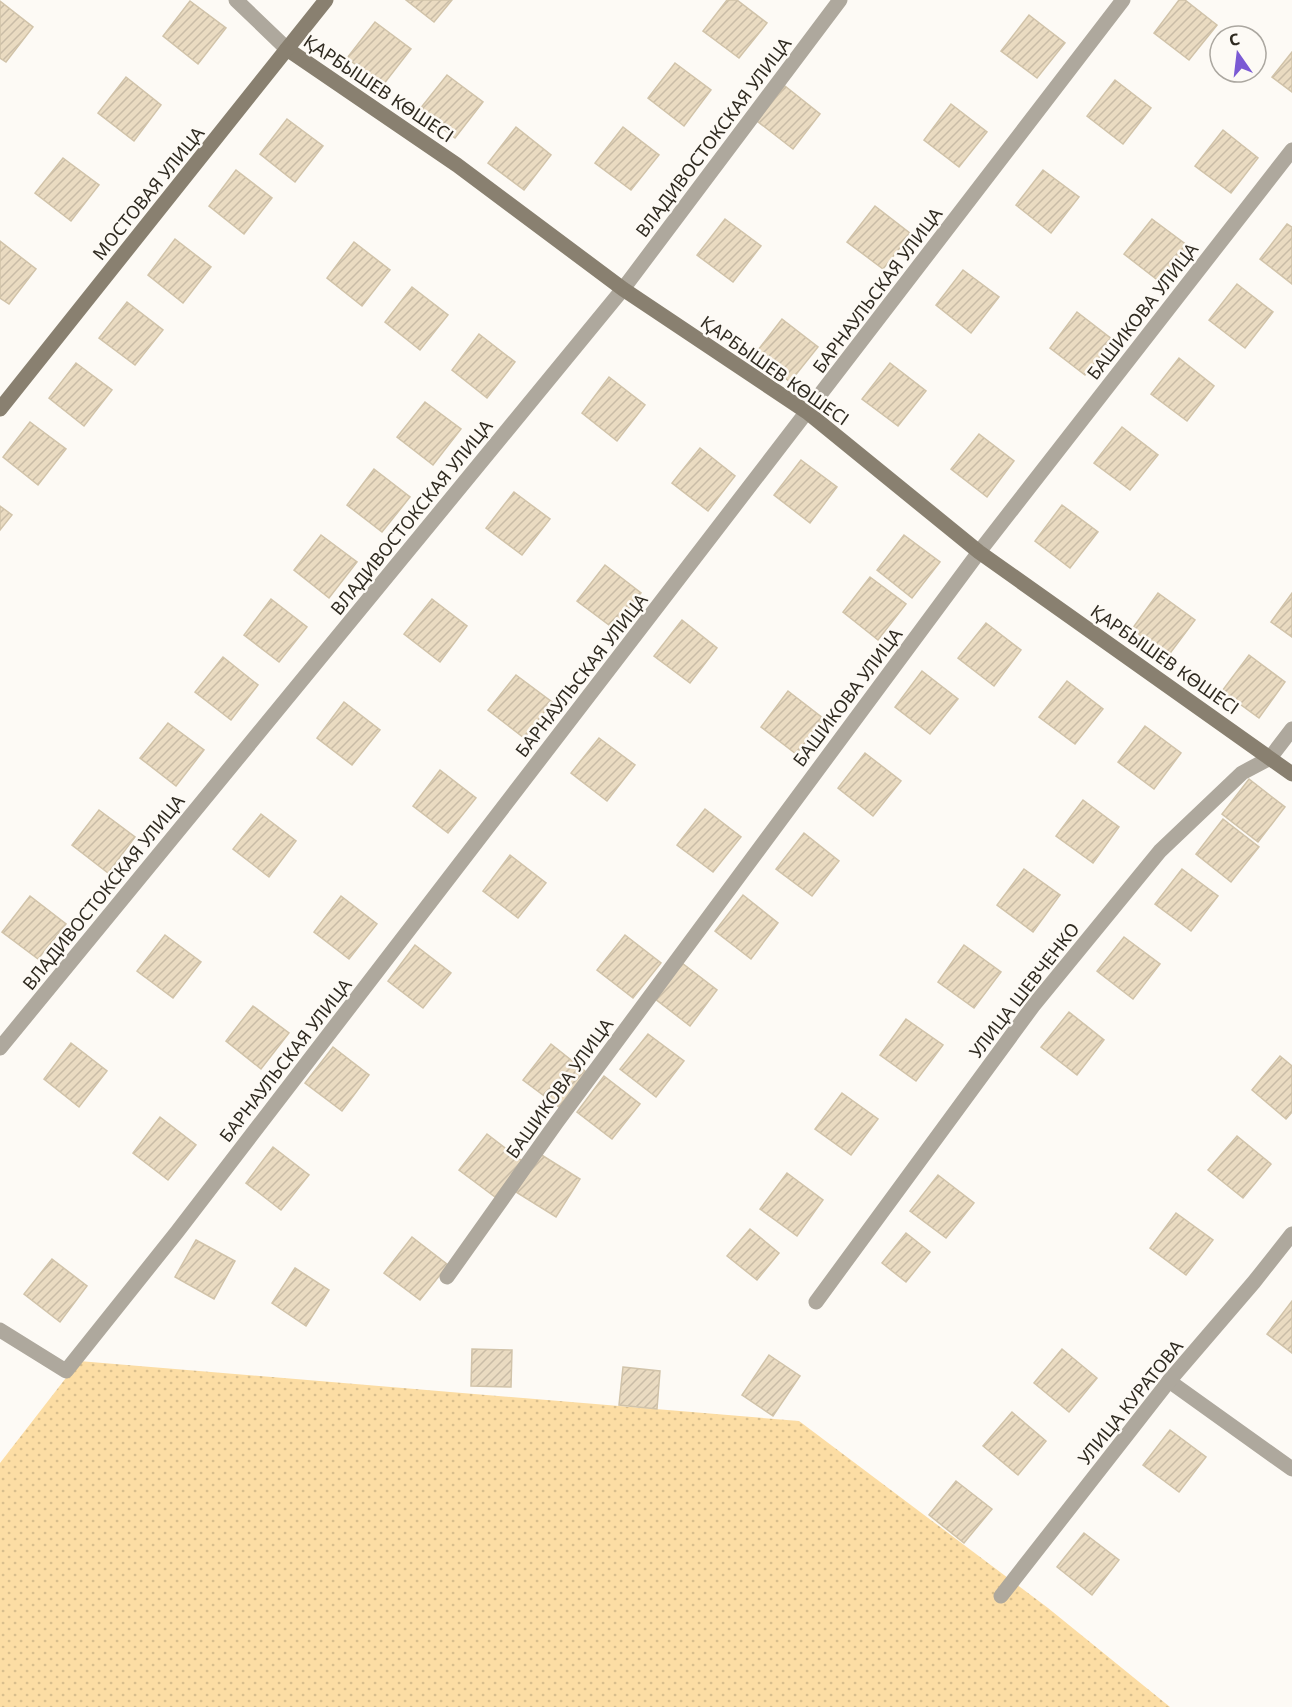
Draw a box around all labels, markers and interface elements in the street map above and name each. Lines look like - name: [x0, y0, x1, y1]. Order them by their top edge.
- north arrow: [1208, 24, 1268, 84]
- text: С: [1227, 28, 1242, 51]
- street label: ҚАРБЫШЕВ КӨШЕСІ: [299, 29, 459, 147]
- street label: ВЛАДИВОСТОКСКАЯ УЛИЦА: [630, 32, 796, 242]
- street label: МОСТОВАЯ УЛИЦА: [87, 121, 209, 265]
- street label: БАРНАУЛЬСКАЯ УЛИЦА: [807, 202, 948, 378]
- street label: БАШИКОВА УЛИЦА: [1081, 237, 1203, 384]
- street label: ҚАРБЫШЕВ КӨШЕСІ: [696, 310, 854, 430]
- street label: ВЛАДИВОСТОКСКАЯ УЛИЦА: [325, 414, 498, 620]
- street label: БАРНАУЛЬСКАЯ УЛИЦА: [509, 588, 653, 762]
- street label: ҚАРБЫШЕВ КӨШЕСІ: [1086, 599, 1244, 719]
- street label: БАШИКОВА УЛИЦА: [787, 622, 907, 771]
- street label: ВЛАДИВОСТОКСКАЯ УЛИЦА: [17, 789, 190, 995]
- street label: УЛИЦА ШЕВЧЕНКО: [964, 917, 1084, 1063]
- street label: БАРНАУЛЬСКАЯ УЛИЦА: [213, 973, 357, 1147]
- street label: БАШИКОВА УЛИЦА: [500, 1013, 618, 1163]
- street label: УЛИЦА КУРАТОВА: [1072, 1334, 1188, 1469]

